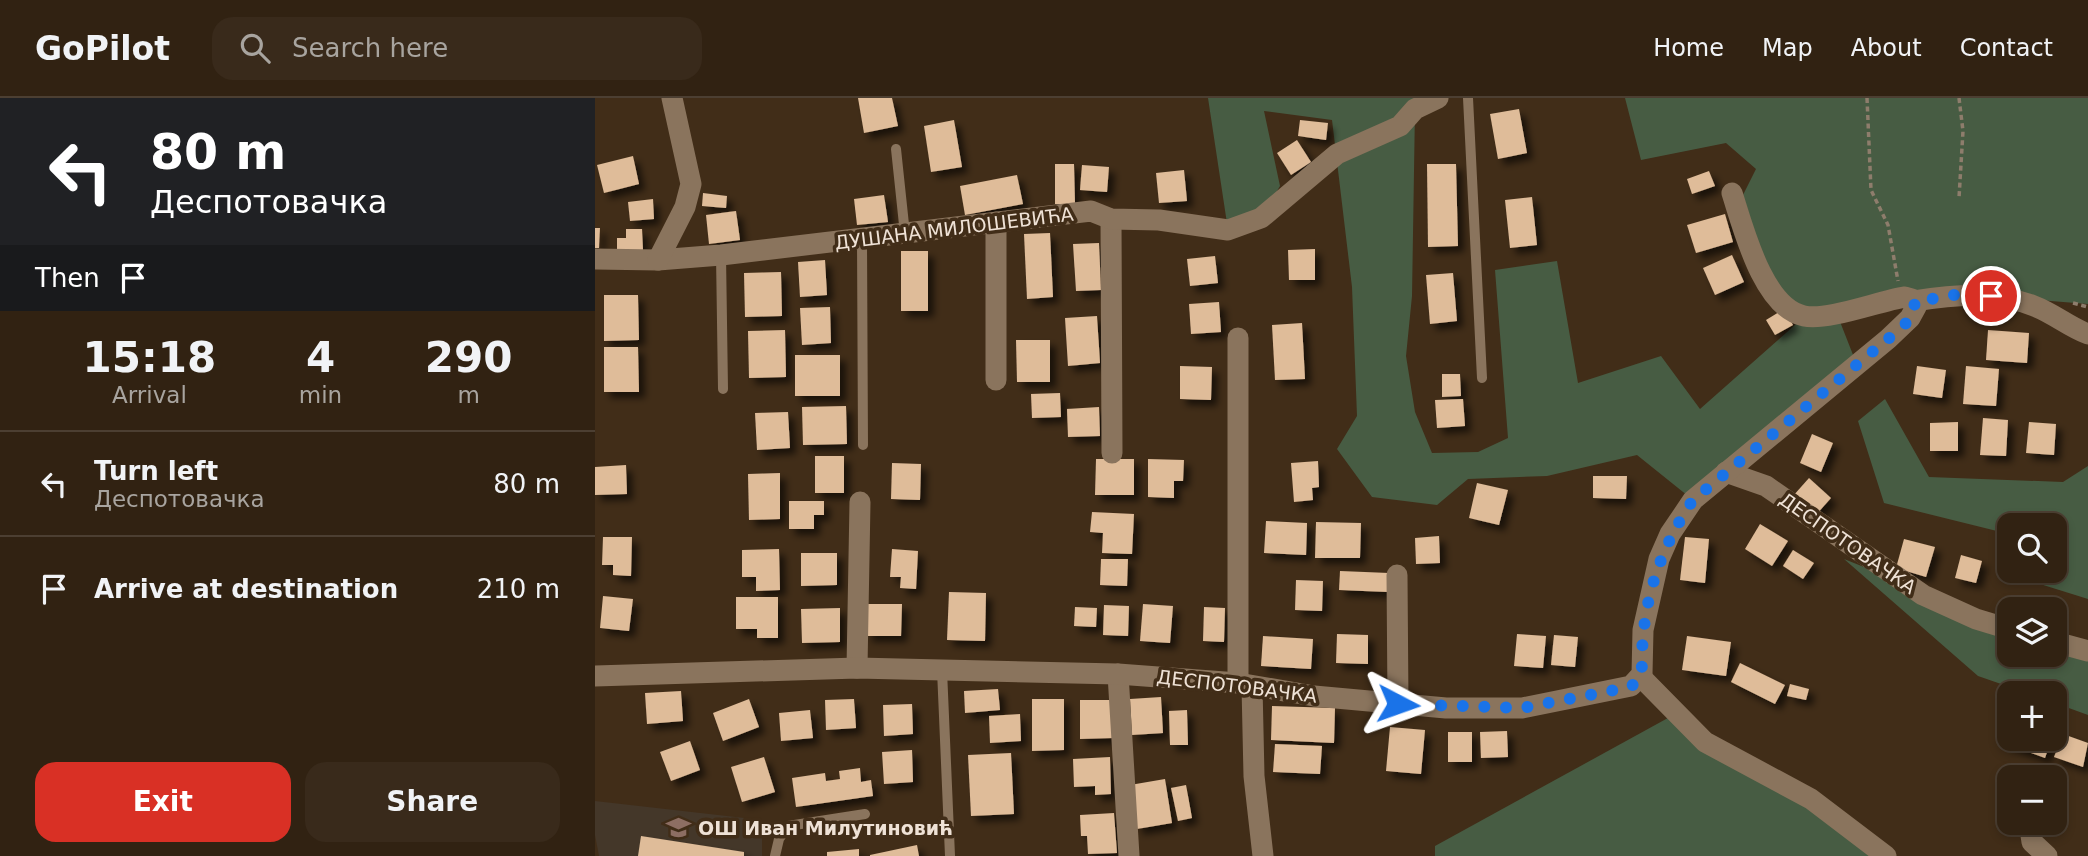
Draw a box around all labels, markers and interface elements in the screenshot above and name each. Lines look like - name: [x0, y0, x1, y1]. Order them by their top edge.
- search box: [212, 17, 702, 80]
- text: GoPilot: [35, 29, 170, 68]
- icon: search: [236, 29, 274, 67]
- text: Search here: [292, 33, 448, 63]
- text: Home: [1653, 34, 1724, 62]
- text: Map: [1762, 34, 1813, 62]
- text: About: [1851, 34, 1922, 62]
- text: Contact: [1960, 34, 2053, 62]
- text: 80 m: [150, 124, 286, 181]
- icon: left: [35, 126, 126, 217]
- text: Деспотовачка: [150, 183, 387, 221]
- street label: ДУШАНА МИЛОШЕВИЋА: [833, 202, 1075, 254]
- icon: arrive: [114, 259, 152, 297]
- text: Then: [35, 263, 100, 293]
- pin: [1961, 266, 2021, 326]
- icon: arrive: [1972, 277, 2010, 315]
- text: 15:18: [83, 333, 216, 382]
- text: 4: [306, 333, 335, 382]
- text: 290: [425, 333, 512, 382]
- text: Arrival: [112, 382, 187, 408]
- text: min: [299, 382, 342, 408]
- text: m: [457, 382, 480, 408]
- text: Turn left: [94, 456, 218, 486]
- icon: left: [35, 465, 73, 503]
- text: 80 m: [493, 469, 560, 499]
- text: Деспотовачка: [94, 486, 265, 512]
- street label: ДЕСПОТОВАЧКА: [1776, 488, 1920, 598]
- map controls: [1997, 513, 2067, 835]
- button: search: [1997, 513, 2067, 583]
- icon: arrive: [35, 570, 73, 608]
- text: Arrive at destination: [94, 574, 398, 604]
- text: 210 m: [477, 574, 560, 604]
- button: layers: [1997, 597, 2067, 667]
- street label: ДЕСПОТОВАЧКА: [1156, 665, 1318, 707]
- position arrow: [1361, 667, 1435, 741]
- button: +: [1997, 681, 2067, 751]
- button: Exit: [35, 762, 291, 842]
- button: Share: [305, 762, 560, 842]
- button: −: [1997, 765, 2067, 835]
- school or university icon: ОШ Иван Милутиновић: [664, 814, 692, 842]
- place label: ОШ Иван Милутиновић: [698, 817, 953, 839]

